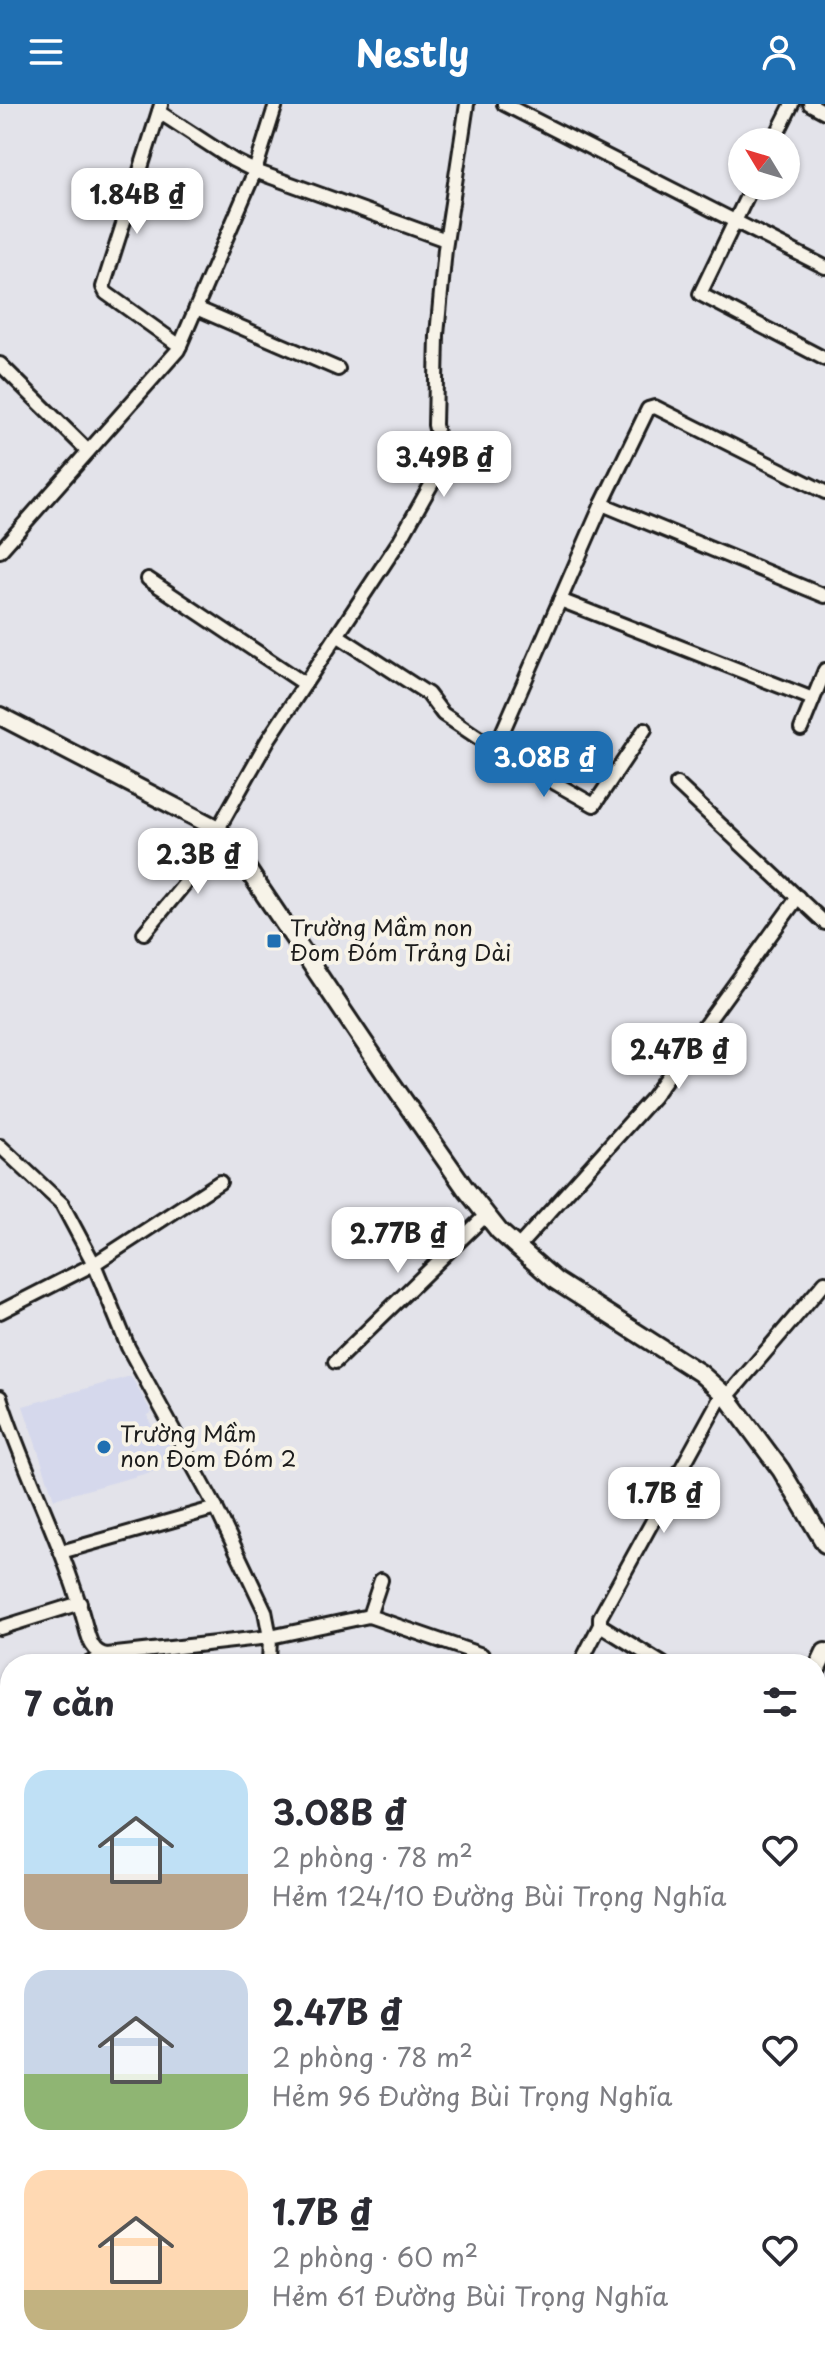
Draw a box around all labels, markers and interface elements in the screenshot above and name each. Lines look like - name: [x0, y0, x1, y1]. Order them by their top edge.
- text: Nestly: [356, 25, 469, 79]
- icon: menu: [24, 30, 68, 74]
- icon: person: [757, 30, 801, 74]
- north arrow: [728, 128, 800, 200]
- map controls: [728, 128, 800, 200]
- pin: 1.84B ₫: [63, 168, 211, 236]
- text: 1.84B ₫: [89, 174, 185, 213]
- pin: 3.49B ₫: [370, 431, 518, 499]
- text: 3.49B ₫: [395, 437, 493, 476]
- pin: 3.08B ₫: [470, 731, 618, 799]
- text: 3.08B ₫: [493, 737, 595, 776]
- pin: 2.3B ₫: [133, 828, 263, 896]
- text: 2.3B ₫: [156, 834, 240, 873]
- place label: Trường Mầm non Đom Đóm Trảng Dài: [290, 910, 511, 968]
- marker: Trường Mầm non Đom Đóm Trảng Dài: [265, 932, 283, 950]
- pin: 2.47B ₫: [605, 1023, 753, 1091]
- text: 2.47B ₫: [630, 1029, 728, 1068]
- pin: 2.77B ₫: [324, 1207, 472, 1275]
- text: 2.77B ₫: [350, 1213, 446, 1252]
- place label: Trường Mầm non Đom Đóm 2: [120, 1416, 296, 1474]
- marker: Trường Mầm non Đom Đóm 2: [95, 1438, 113, 1456]
- pin: 1.7B ₫: [599, 1467, 729, 1535]
- text: 1.7B ₫: [626, 1473, 702, 1512]
- text: 7 căn: [24, 1676, 115, 1728]
- icon: filters: [758, 1680, 802, 1724]
- text: 3.08B ₫: [272, 1785, 406, 1837]
- icon: home: [88, 1802, 184, 1898]
- icon: heart: [758, 1828, 802, 1872]
- text: 2 phòng · 78 m²: [272, 1837, 473, 1876]
- text: Hẻm 124/10 Đường Bùi Trọng Nghĩa: [272, 1876, 727, 1915]
- text: 2.47B ₫: [272, 1985, 401, 2037]
- icon: home: [88, 2002, 184, 2098]
- icon: heart: [758, 2028, 802, 2072]
- text: 2 phòng · 78 m²: [272, 2037, 473, 2076]
- text: Hẻm 96 Đường Bùi Trọng Nghĩa: [272, 2076, 672, 2115]
- text: 1.7B ₫: [272, 2185, 371, 2237]
- icon: home: [88, 2202, 184, 2298]
- icon: heart: [758, 2228, 802, 2272]
- text: 2 phòng · 60 m²: [272, 2237, 478, 2276]
- text: Hẻm 61 Đường Bùi Trọng Nghĩa: [272, 2276, 668, 2315]

